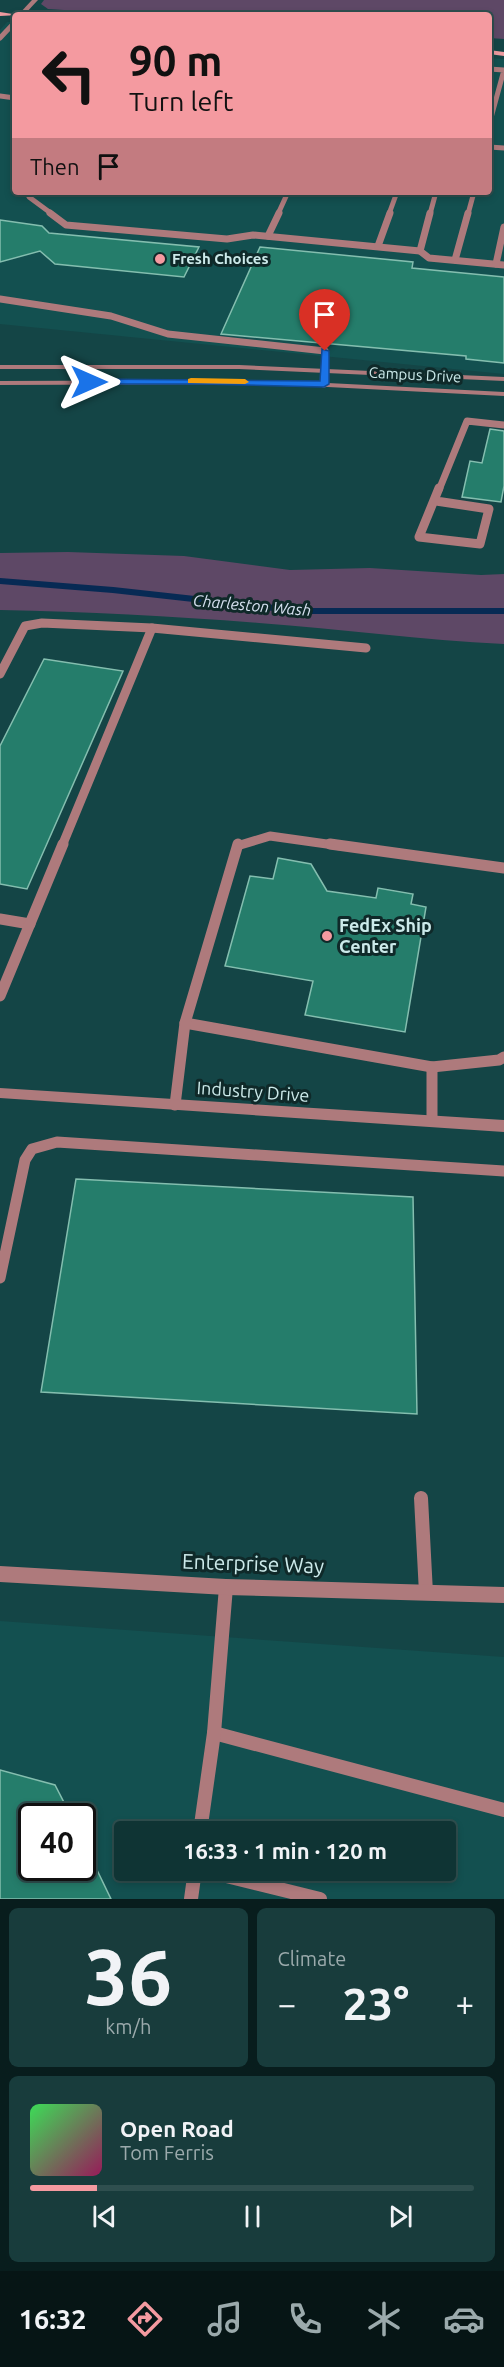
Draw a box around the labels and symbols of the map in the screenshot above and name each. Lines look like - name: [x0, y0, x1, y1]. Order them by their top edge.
- place label: Fresh Choices: [172, 250, 269, 267]
- marker: Fresh Choices: [153, 252, 167, 266]
- pin: [299, 289, 350, 351]
- position arrow: [57, 350, 121, 414]
- street label: Campus Drive: [368, 364, 462, 385]
- water label: Charleston Wash: [192, 591, 312, 619]
- place label: FedEx Ship Center: [339, 915, 432, 956]
- marker: FedEx Ship Center: [320, 929, 334, 943]
- street label: Industry Drive: [196, 1077, 310, 1105]
- street label: Enterprise Way: [182, 1549, 325, 1577]
- speed limit sign: 40: [18, 1803, 96, 1881]

